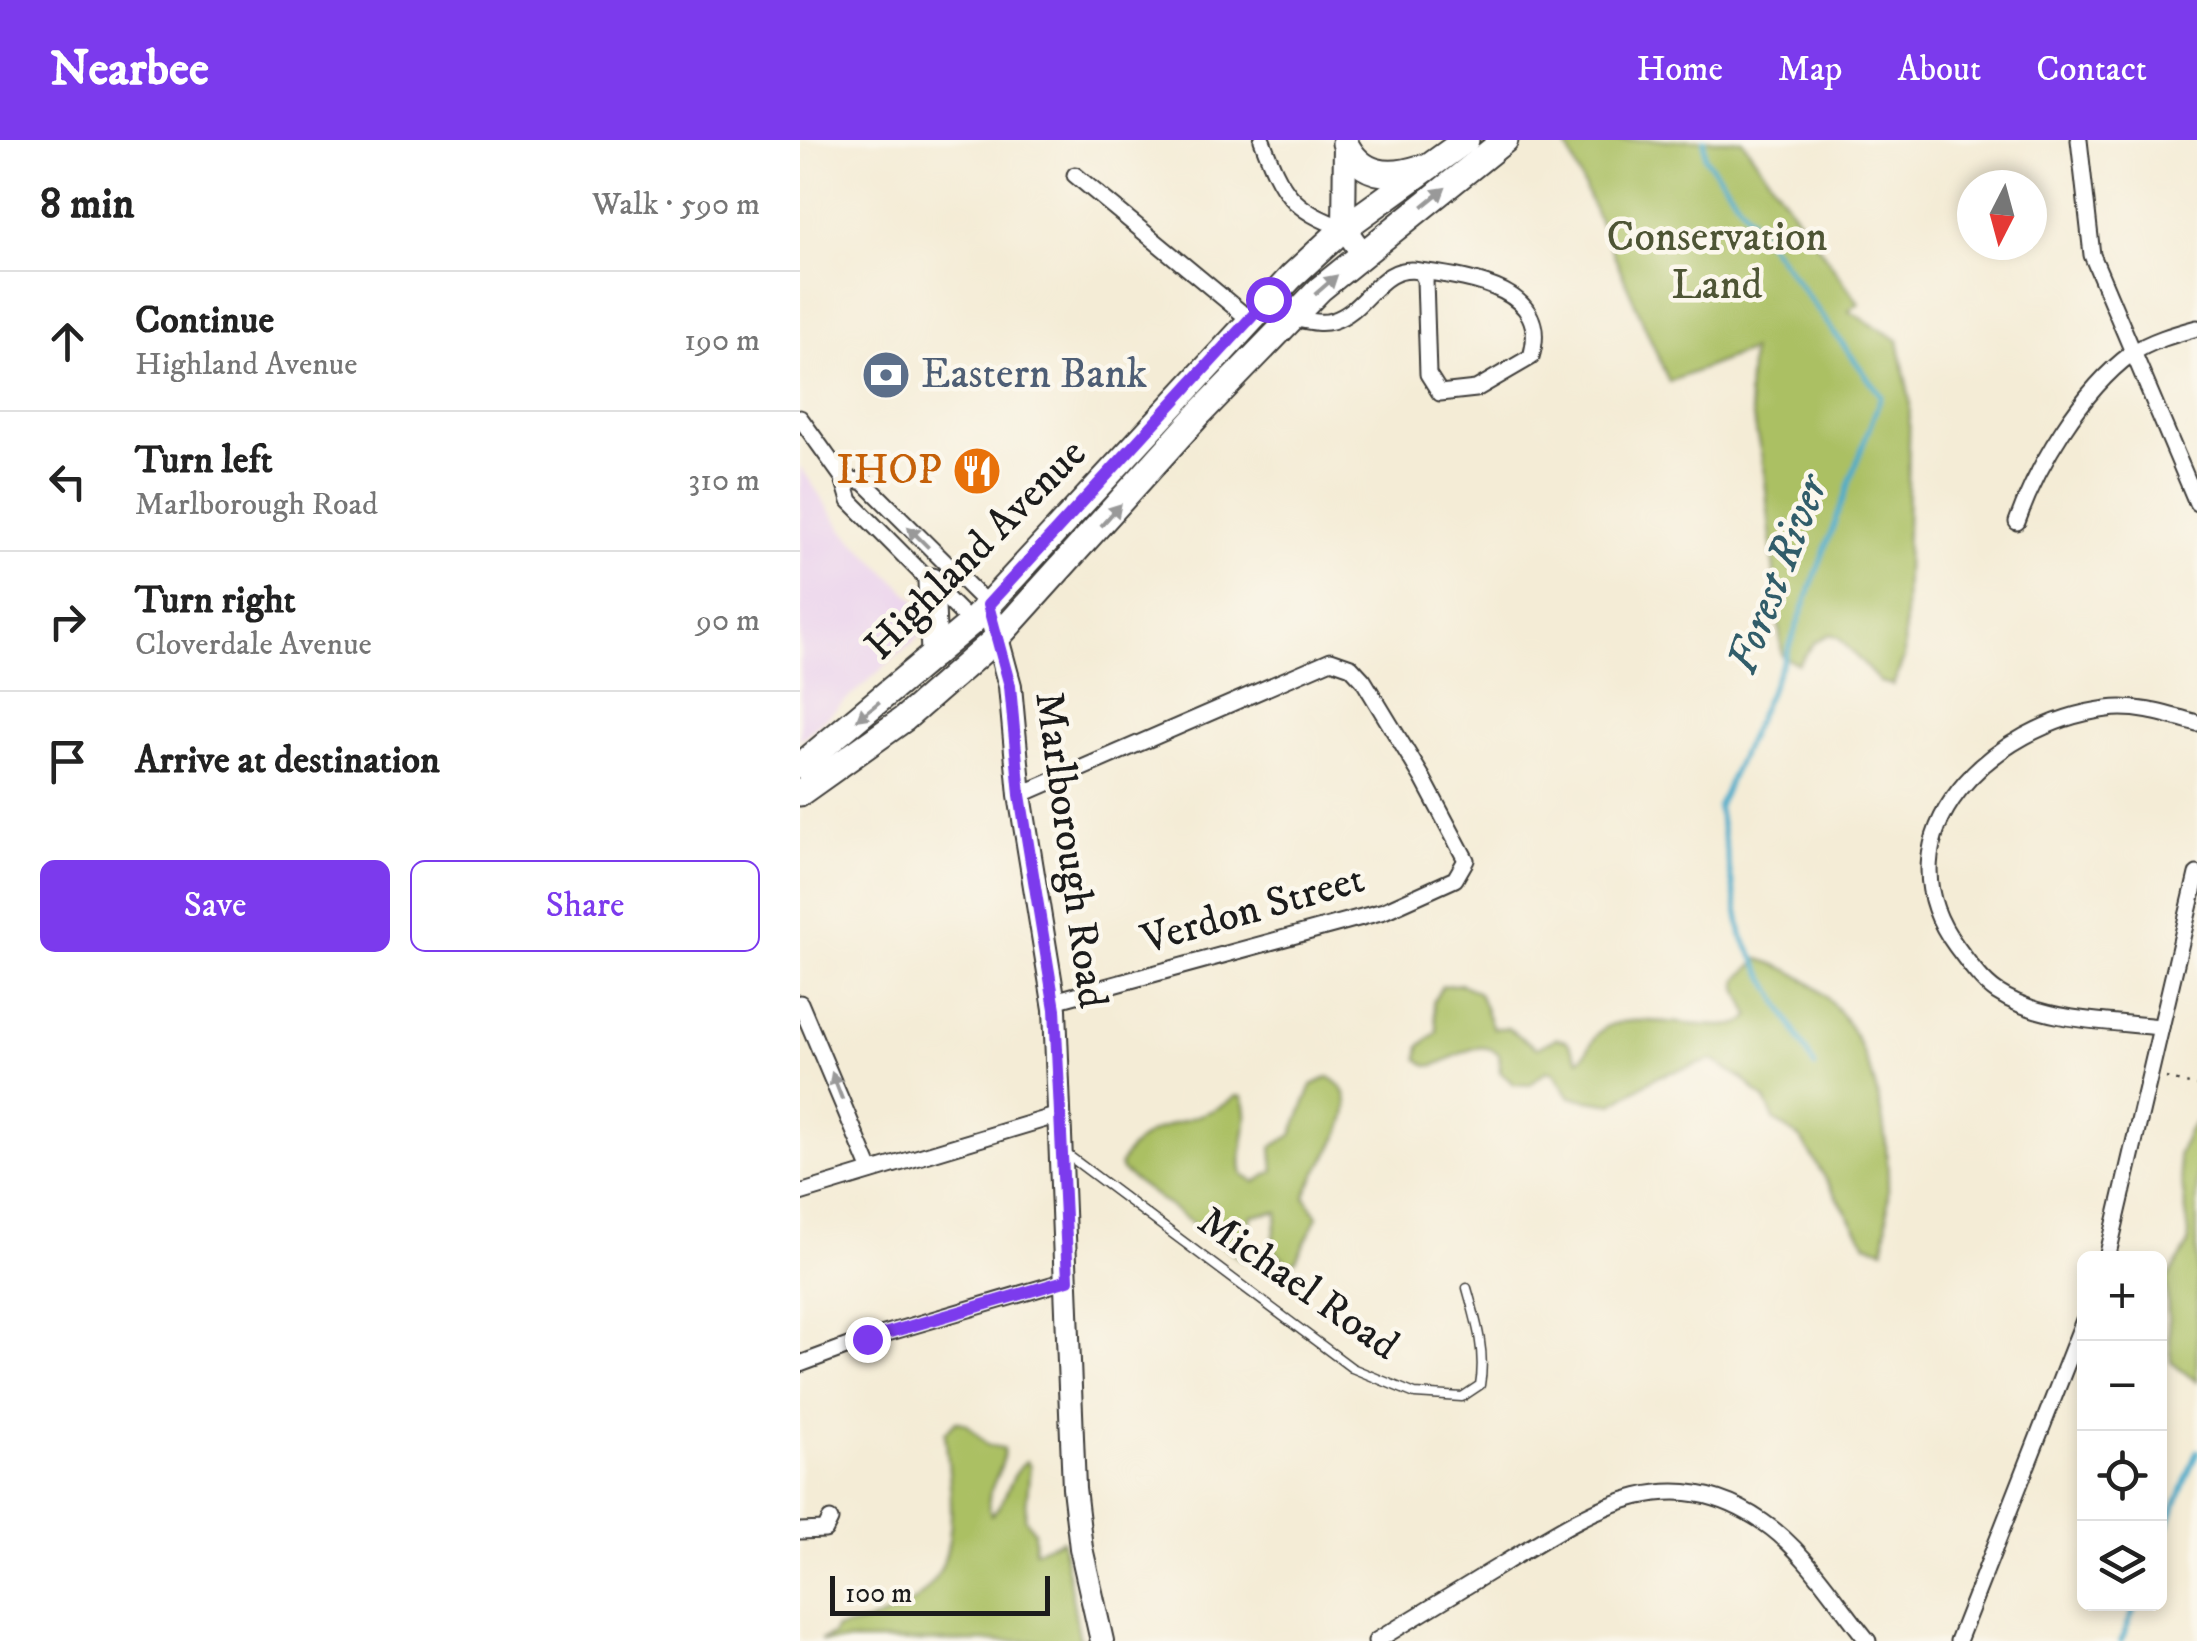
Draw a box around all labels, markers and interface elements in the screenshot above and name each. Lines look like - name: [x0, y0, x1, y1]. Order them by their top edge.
- text: Nearbee: [50, 40, 209, 100]
- text: Home: [1636, 48, 1723, 92]
- text: Map: [1778, 48, 1842, 92]
- text: About: [1897, 48, 1981, 92]
- text: Contact: [2036, 48, 2147, 92]
- north arrow: [1957, 170, 2047, 260]
- text: 8 min: [40, 179, 134, 231]
- text: Walk · 590 m: [592, 185, 760, 225]
- one-way arrow: [1421, 187, 1446, 208]
- park label: Conservation Land: [1607, 212, 1828, 312]
- one-way arrow: [1313, 275, 1338, 297]
- route start: [1246, 277, 1292, 323]
- text: Continue: [135, 297, 274, 345]
- icon: ahead: [40, 314, 95, 369]
- text: 190 m: [684, 321, 760, 361]
- text: Highland Avenue: [135, 345, 357, 385]
- bank icon: Eastern Bank: [860, 349, 912, 401]
- place label: Eastern Bank: [921, 349, 1147, 401]
- street label: Highland Avenue: [854, 428, 1098, 672]
- text: Turn left: [135, 437, 273, 485]
- place label: IHOP: [836, 445, 942, 497]
- restaurant icon: IHOP: [951, 445, 1003, 497]
- icon: left: [40, 454, 95, 509]
- text: 310 m: [688, 461, 760, 501]
- water label: Forest River: [1715, 465, 1842, 682]
- text: Marlborough Road: [135, 485, 378, 525]
- one-way arrow: [1099, 503, 1122, 527]
- one-way arrow: [907, 525, 930, 549]
- text: Turn right: [135, 577, 296, 625]
- icon: right: [40, 594, 95, 649]
- text: 90 m: [696, 601, 760, 641]
- text: Cloverdale Avenue: [135, 625, 372, 665]
- street label: Marlborough Road: [1022, 688, 1118, 1012]
- one-way arrow: [856, 700, 881, 721]
- icon: arrive: [40, 734, 95, 789]
- text: Arrive at destination: [135, 737, 440, 785]
- street label: Verdon Street: [1135, 853, 1370, 967]
- button: Save: [40, 860, 390, 952]
- button: Share: [410, 860, 760, 952]
- one-way arrow: [829, 1071, 844, 1101]
- street label: Michael Road: [1188, 1196, 1408, 1372]
- map controls: [2077, 1251, 2167, 1611]
- button: +: [2077, 1251, 2167, 1341]
- route end: [845, 1317, 891, 1363]
- button: −: [2077, 1341, 2167, 1431]
- button: locate: [2077, 1431, 2167, 1521]
- button: layers: [2077, 1521, 2167, 1611]
- scale bar: [830, 1571, 1050, 1616]
- text: 100 m: [845, 1576, 912, 1611]

